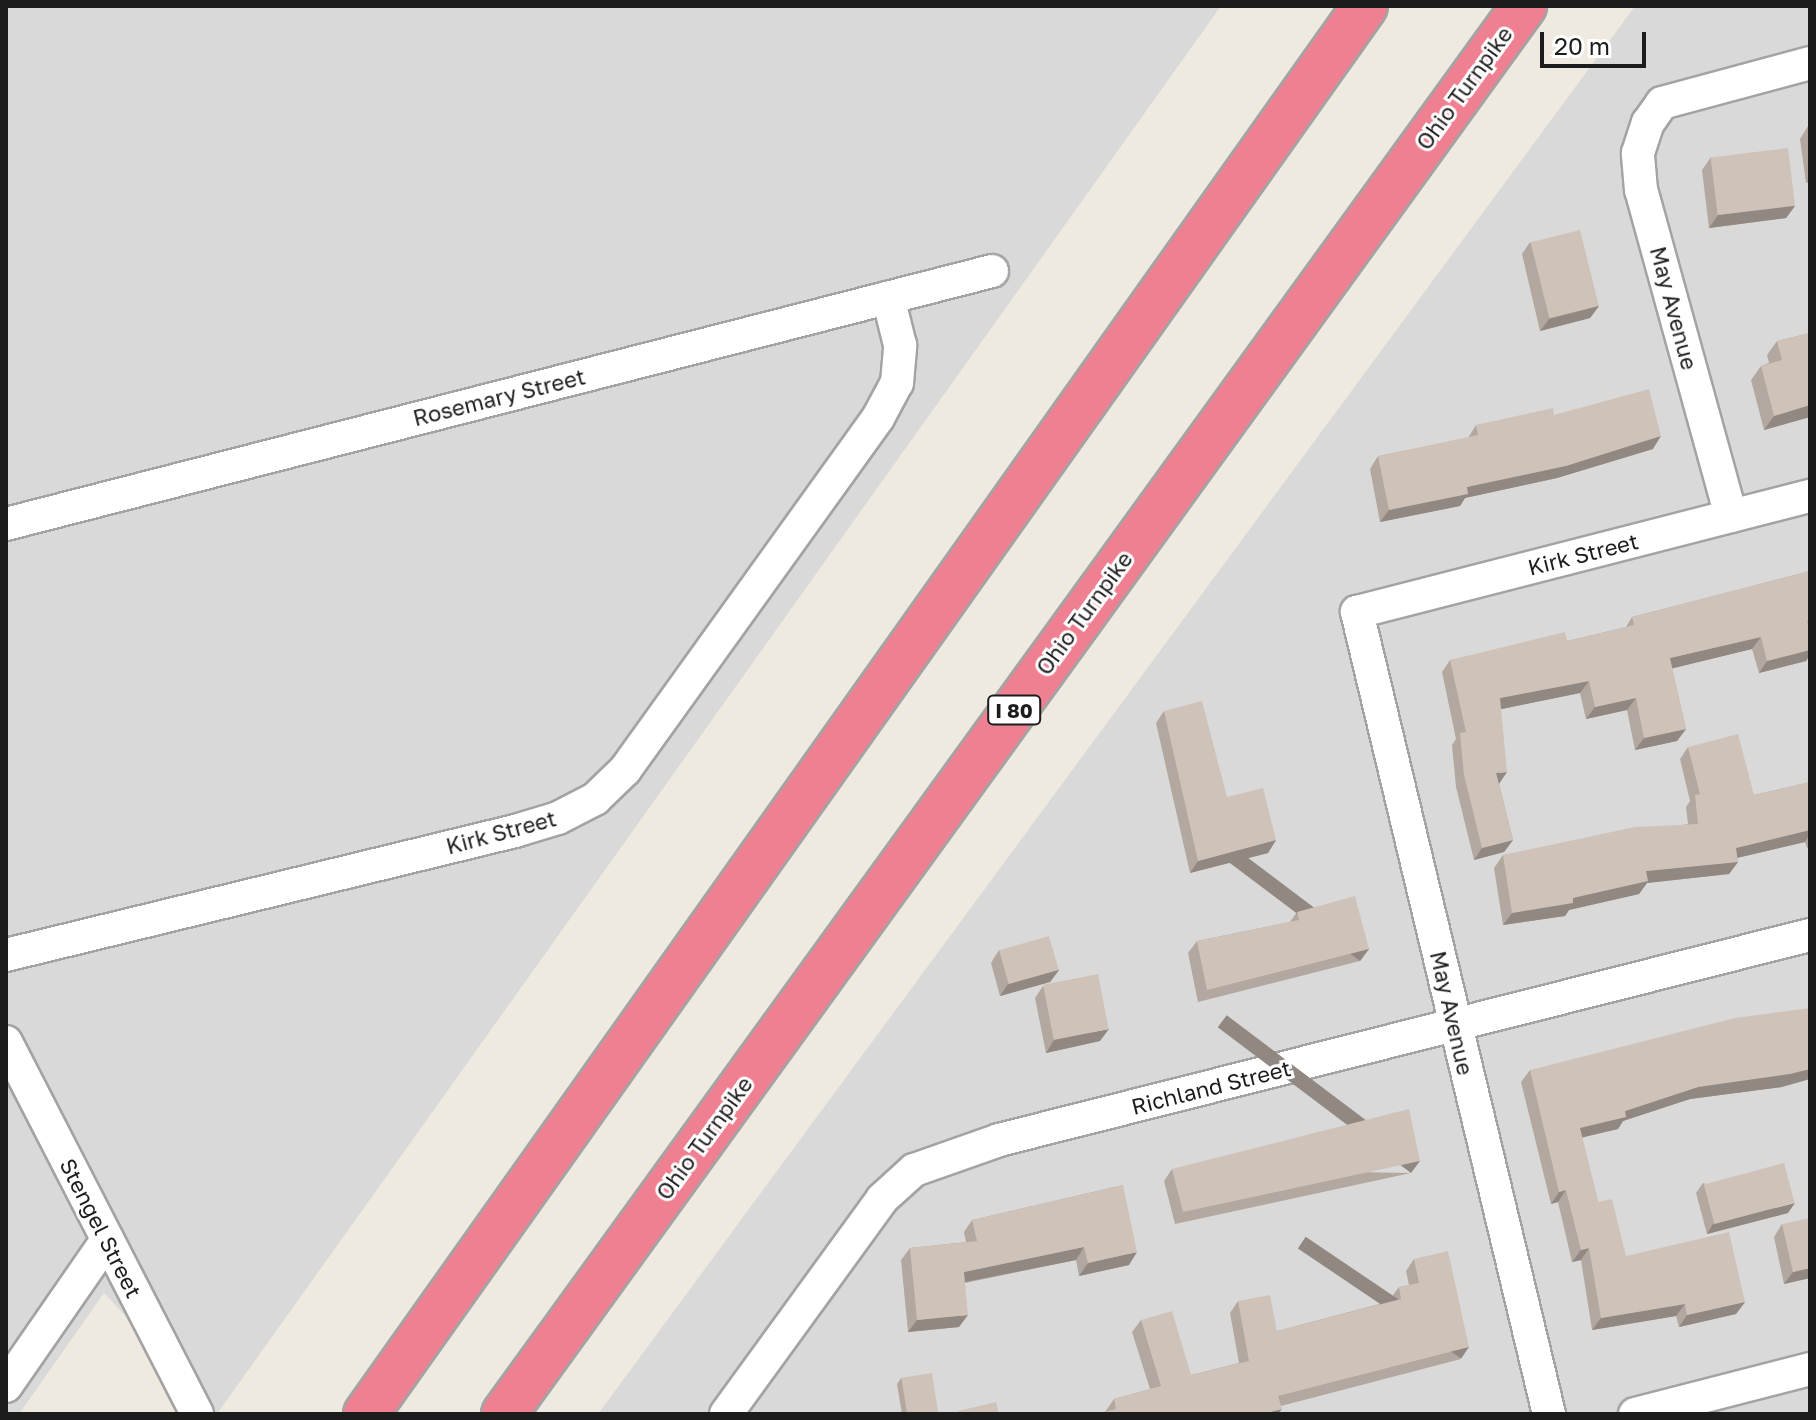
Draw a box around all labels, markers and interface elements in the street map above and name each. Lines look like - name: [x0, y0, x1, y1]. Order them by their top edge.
- scale bar: [1544, 16, 1650, 66]
- street label: Ohio Turnpike: [1411, 21, 1517, 155]
- text: 20 m: [1554, 31, 1610, 60]
- street label: May Avenue: [1645, 244, 1703, 372]
- street label: Rosemary Street: [410, 363, 588, 431]
- street label: Kirk Street: [1525, 528, 1641, 580]
- street label: Ohio Turnpike: [1031, 546, 1137, 680]
- road number: I 80: [986, 694, 1042, 726]
- street label: Kirk Street: [443, 805, 559, 859]
- street label: May Avenue: [1425, 948, 1479, 1078]
- street label: Richland Street: [1128, 1054, 1294, 1120]
- street label: Ohio Turnpike: [651, 1071, 757, 1205]
- street label: Stengel Street: [55, 1154, 147, 1302]

